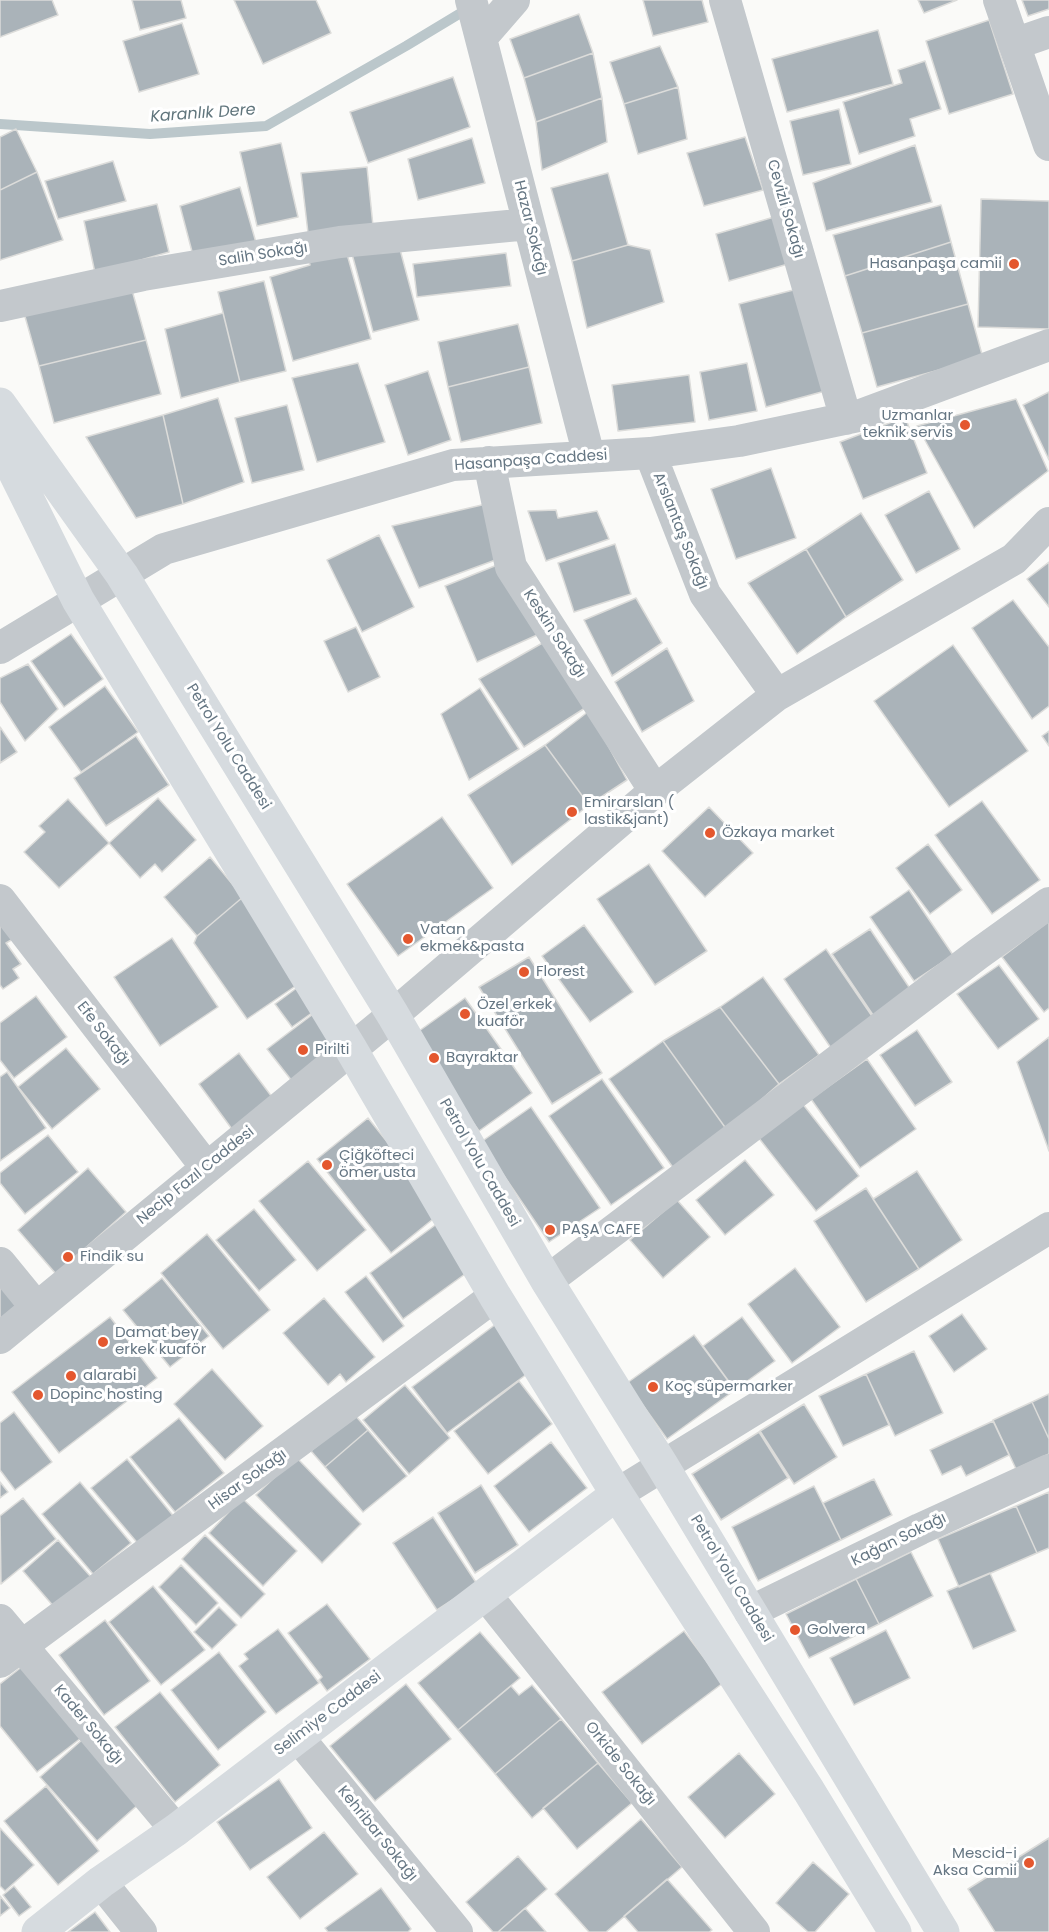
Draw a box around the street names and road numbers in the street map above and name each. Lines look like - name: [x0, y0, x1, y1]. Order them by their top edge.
- street label: Cevizli Sokağı: [762, 158, 808, 260]
- street label: Hazar Sokağı: [510, 179, 550, 277]
- street label: Salih Sokağı: [217, 239, 309, 271]
- street label: Hasanpaşa Caddesi: [454, 447, 608, 475]
- street label: Arslantaş Sokağı: [648, 470, 712, 592]
- street label: Keskin Sokağı: [519, 587, 589, 681]
- street label: Petrol Yolu Caddesi: [182, 681, 274, 813]
- street label: Efe Sokağı: [73, 999, 133, 1069]
- street label: Petrol Yolu Caddesi: [435, 1096, 523, 1230]
- street label: Necip Fazıl Caddesi: [134, 1123, 258, 1229]
- street label: Hisar Sokağı: [206, 1446, 290, 1514]
- street label: Kağan Sokağı: [849, 1509, 949, 1571]
- street label: Petrol Yolu Caddesi: [686, 1512, 776, 1646]
- street label: Selimiye Caddesi: [271, 1668, 385, 1760]
- street label: Kader Sokağı: [50, 1682, 126, 1768]
- street label: Orkide Sokağı: [581, 1719, 659, 1809]
- street label: Kehribar Sokağı: [333, 1783, 421, 1885]

